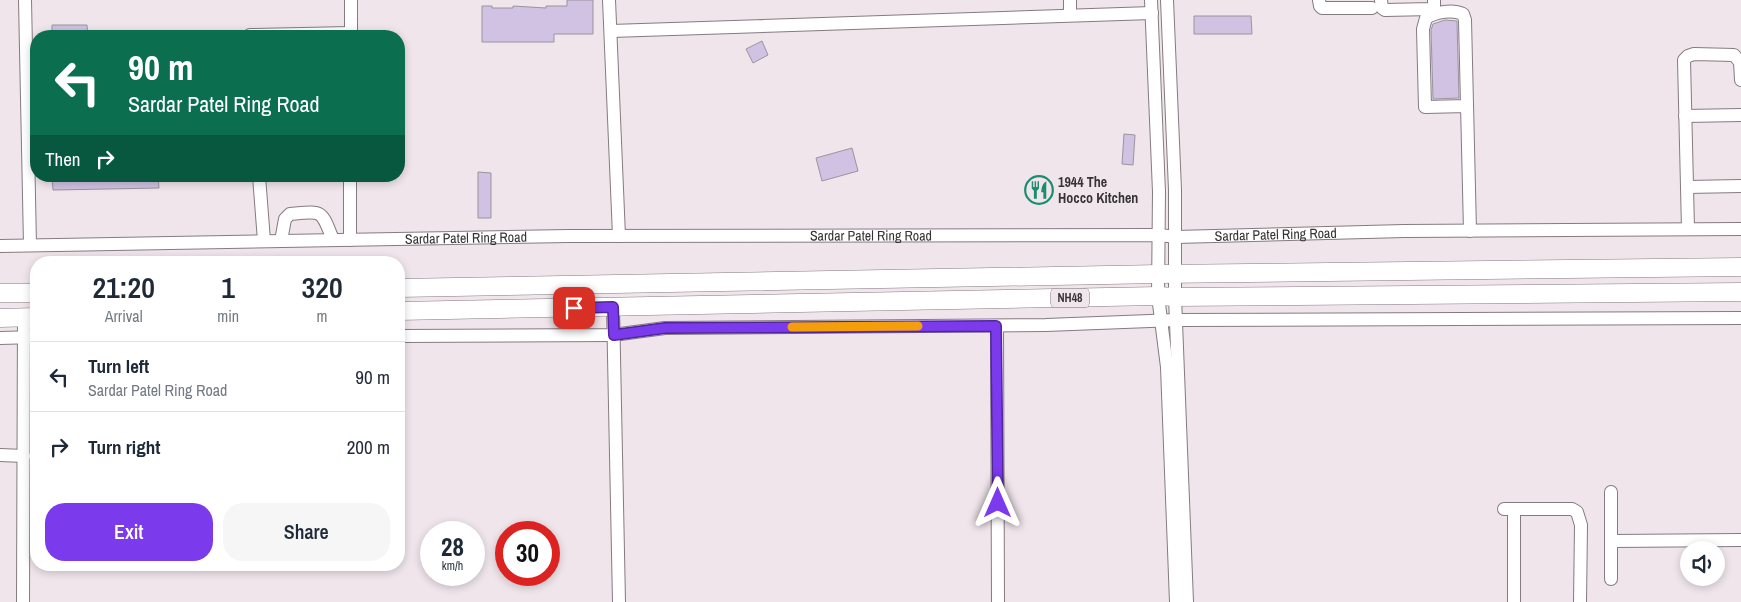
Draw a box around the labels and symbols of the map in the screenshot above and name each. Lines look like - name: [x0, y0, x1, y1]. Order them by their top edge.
- place label: 1944 The Hocco Kitchen: [1058, 173, 1138, 207]
- restaurant icon: 1944 The Hocco Kitchen: [1024, 175, 1054, 205]
- street label: Sardar Patel Ring Road: [1215, 224, 1337, 245]
- street label: Sardar Patel Ring Road: [810, 226, 932, 245]
- street label: Sardar Patel Ring Road: [405, 228, 527, 248]
- pin: [553, 287, 595, 329]
- road number: NH48: [1051, 288, 1089, 308]
- position arrow: [971, 476, 1023, 528]
- speed limit sign: 30: [495, 521, 560, 586]

